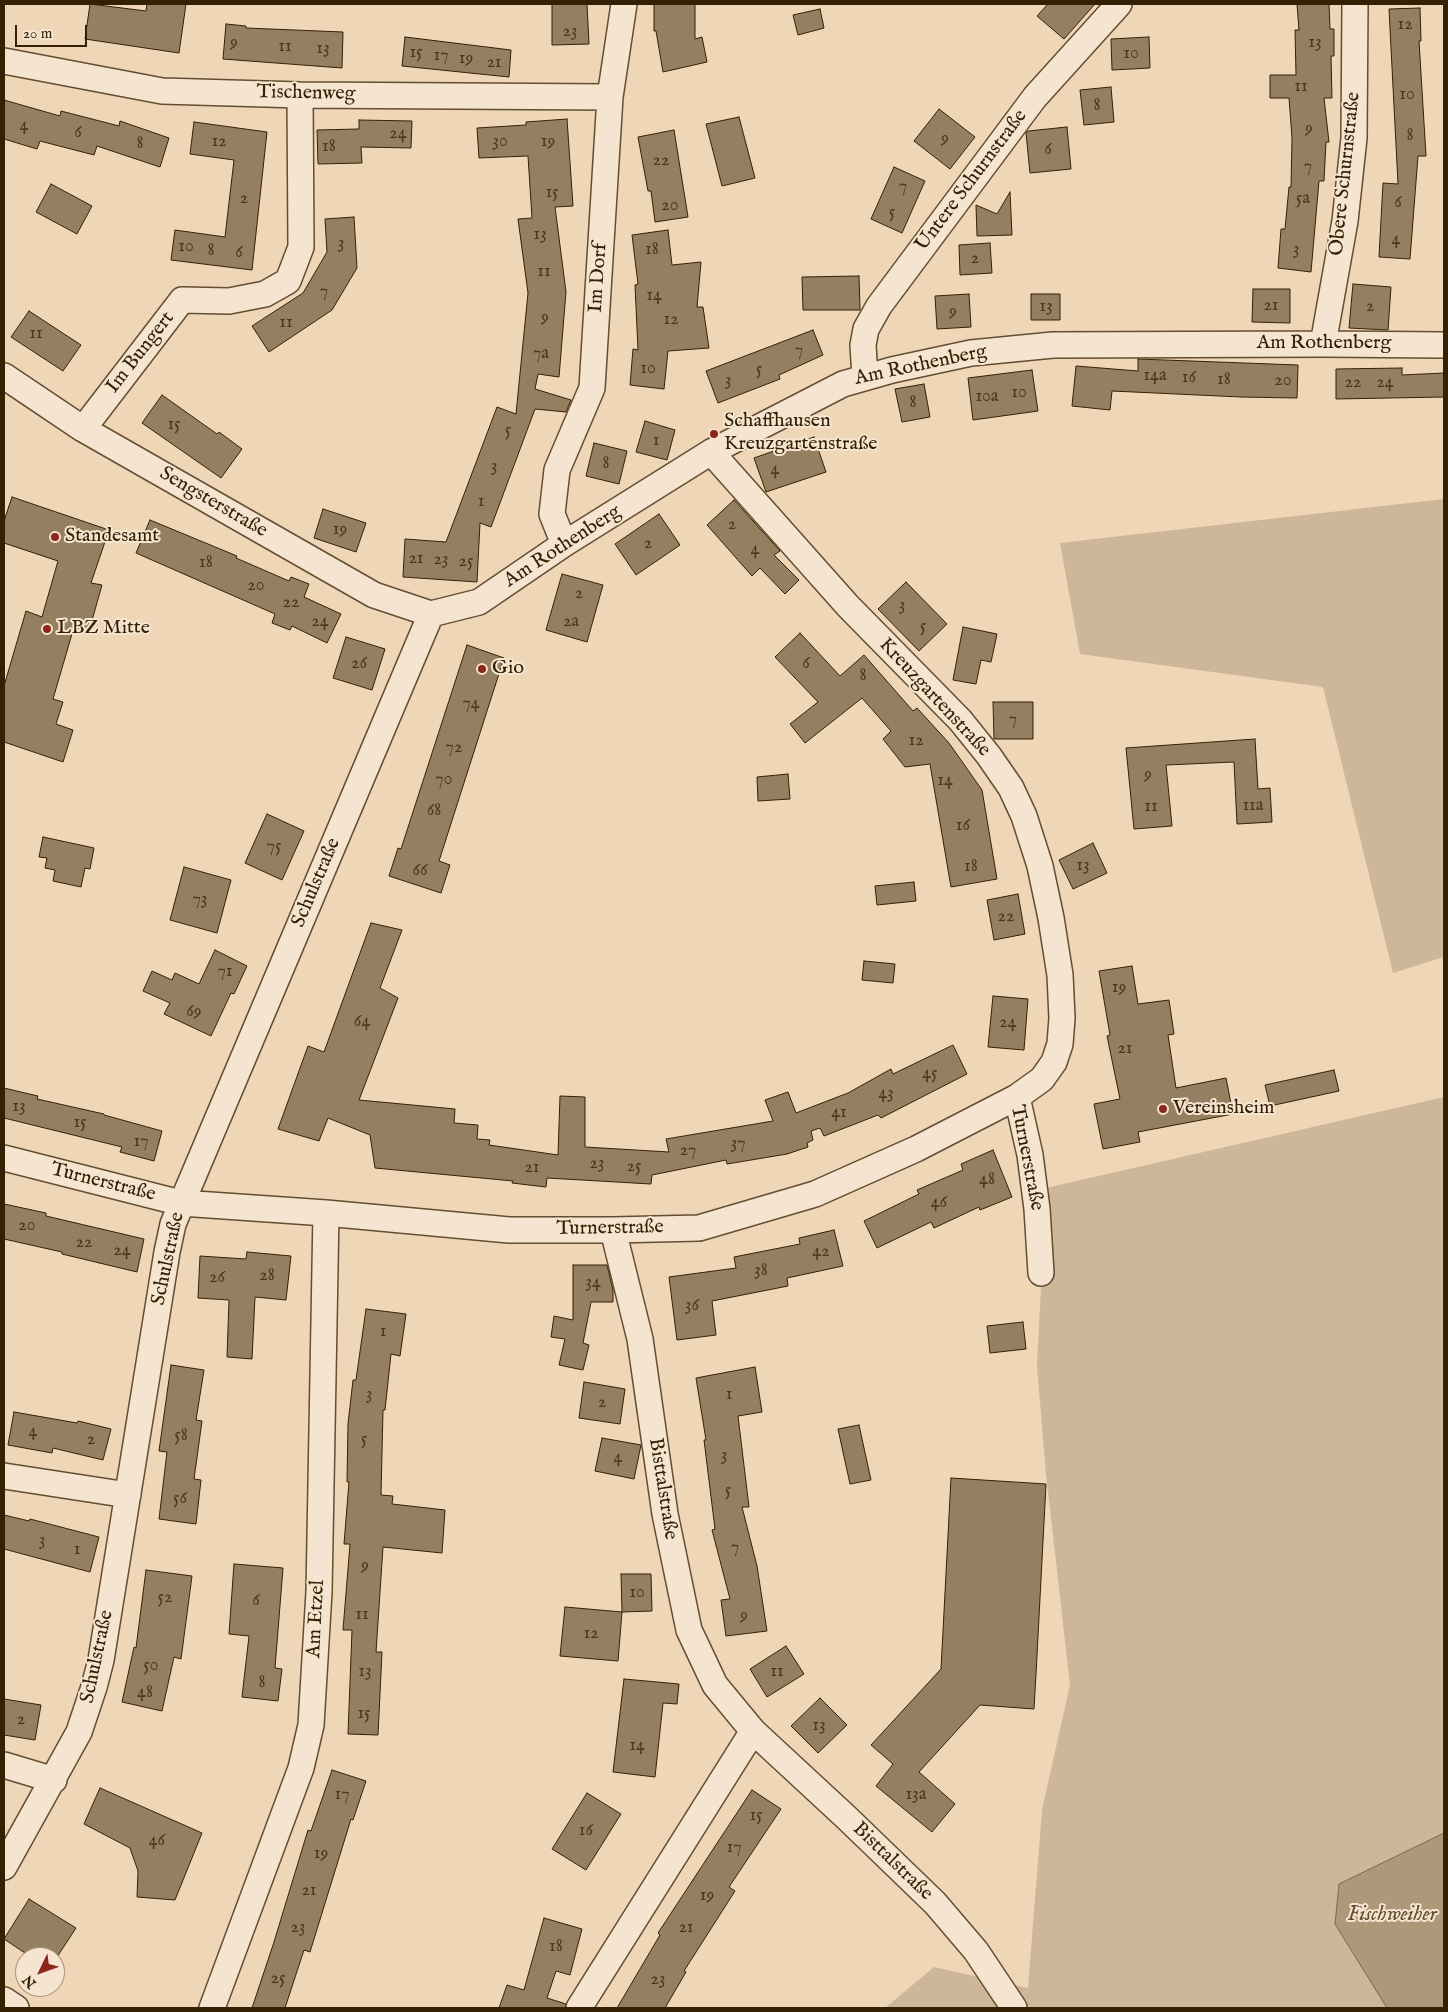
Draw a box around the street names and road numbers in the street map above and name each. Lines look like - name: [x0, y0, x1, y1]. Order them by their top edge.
- street label: Tischenweg: [256, 81, 356, 107]
- street label: Obere Schurnstraße: [1325, 91, 1367, 257]
- street label: Untere Schurnstraße: [911, 105, 1033, 257]
- street label: Im Dorf: [585, 242, 613, 314]
- street label: Im Bungert: [102, 307, 180, 399]
- street label: Am Rothenberg: [1257, 332, 1391, 356]
- street label: Am Rothenberg: [853, 340, 989, 392]
- street label: Sengsterstraße: [155, 462, 271, 544]
- street label: Am Rothenberg: [500, 500, 626, 594]
- street label: Kreuzgartenstraße: [873, 634, 995, 762]
- street label: Schulstraße: [287, 835, 347, 931]
- street label: Turnerstraße: [1004, 1103, 1048, 1213]
- street label: Turnerstraße: [48, 1158, 158, 1208]
- street label: Schulstraße: [147, 1210, 191, 1308]
- street label: Turnerstraße: [556, 1216, 664, 1242]
- street label: Bisttalstraße: [642, 1436, 682, 1542]
- street label: Am Etzel: [303, 1579, 331, 1659]
- street label: Schulstraße: [76, 1608, 120, 1706]
- street label: Bisttalstraße: [847, 1818, 937, 1906]

